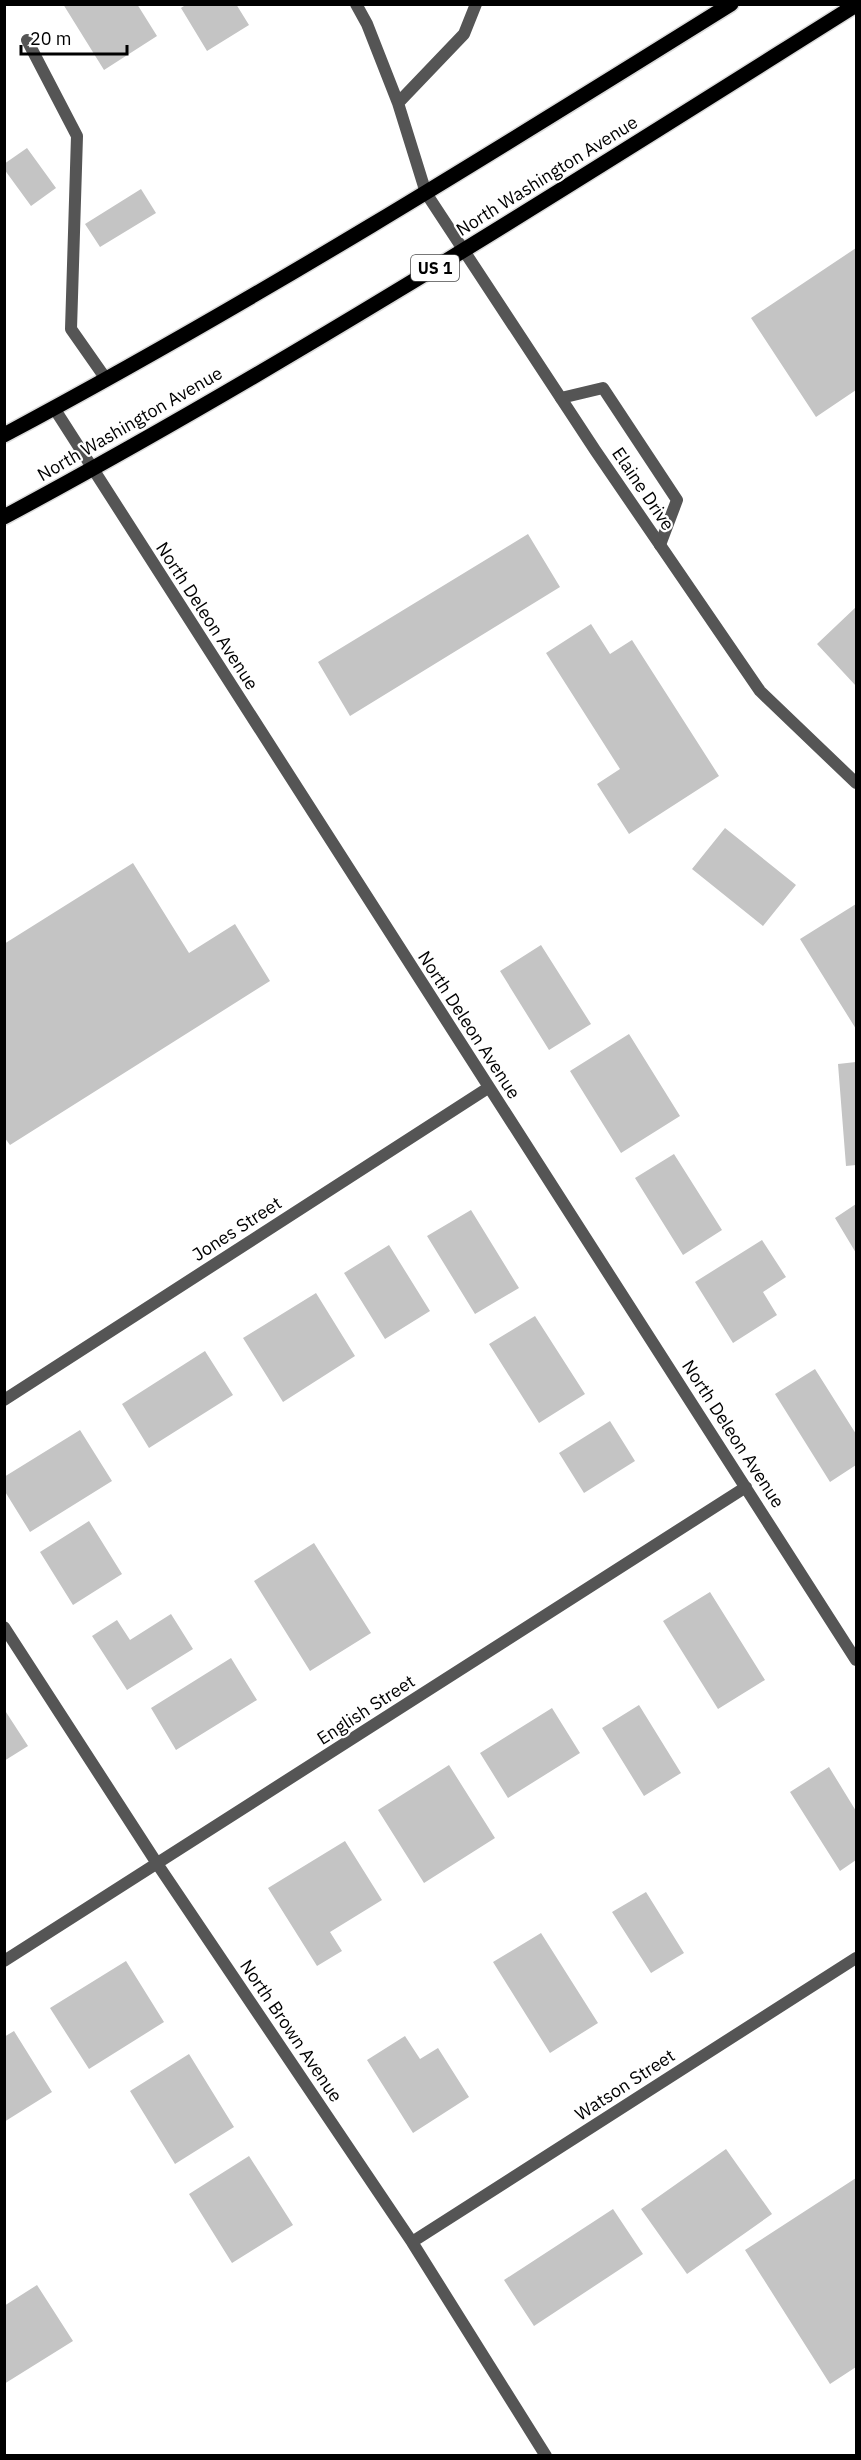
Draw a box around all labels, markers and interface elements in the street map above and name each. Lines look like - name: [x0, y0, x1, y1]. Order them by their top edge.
- scale bar: [21, 18, 128, 56]
- text: 20 m: [30, 27, 72, 50]
- street label: North Washington Avenue: [452, 110, 642, 241]
- road number: US 1: [411, 255, 459, 281]
- street label: North Washington Avenue: [33, 361, 226, 486]
- street label: Elaine Drive: [607, 443, 680, 535]
- street label: North Deleon Avenue: [151, 537, 264, 694]
- street label: North Deleon Avenue: [413, 946, 526, 1103]
- street label: Jones Street: [188, 1191, 286, 1266]
- street label: North Deleon Avenue: [677, 1355, 790, 1512]
- street label: English Street: [312, 1669, 419, 1750]
- street label: North Brown Avenue: [235, 1955, 348, 2106]
- street label: Watson Street: [570, 2044, 679, 2125]

